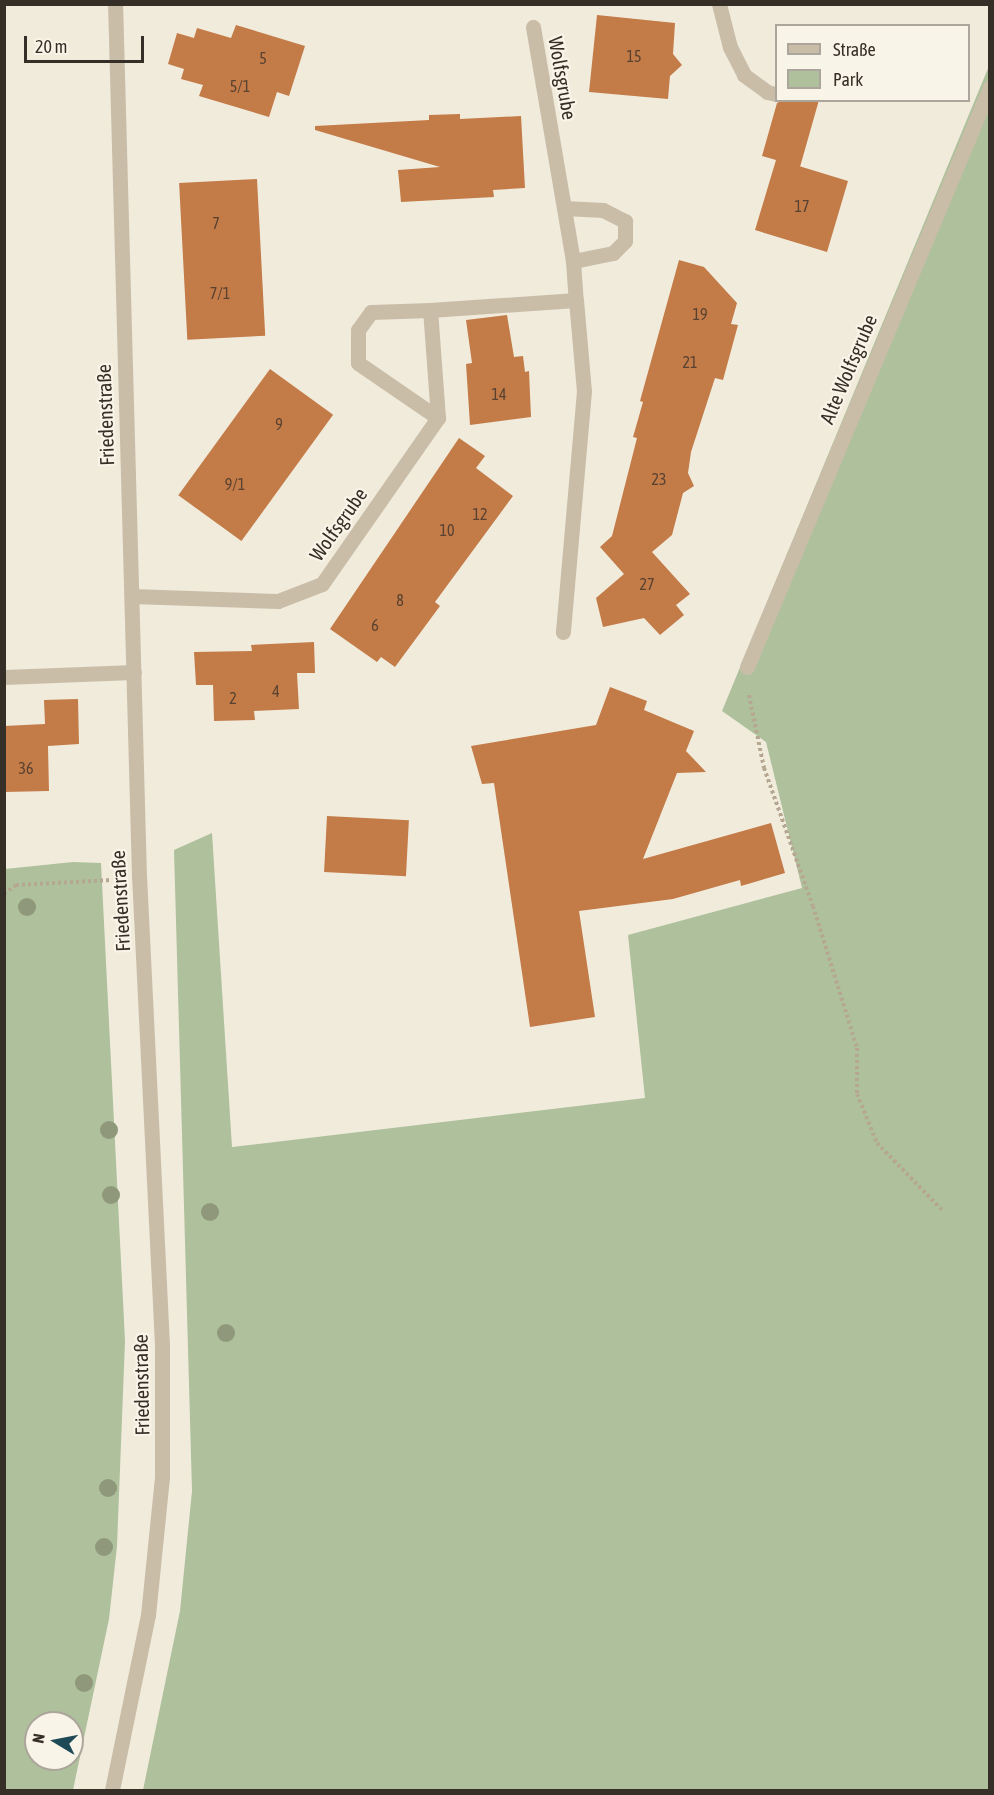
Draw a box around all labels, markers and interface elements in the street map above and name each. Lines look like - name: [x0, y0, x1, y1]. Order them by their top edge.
- scale bar: [27, 24, 147, 62]
- legend: [775, 24, 970, 102]
- street label: Wolfsgrube: [544, 35, 582, 121]
- text: 20 m: [35, 36, 67, 57]
- text: Straße: [833, 39, 876, 60]
- house number: 15: [626, 46, 642, 66]
- house number: 5: [259, 48, 267, 68]
- text: Park: [833, 69, 863, 90]
- house number: 5/1: [230, 76, 250, 96]
- house number: 17: [794, 196, 810, 216]
- house number: 7: [212, 213, 220, 233]
- house number: 7/1: [210, 283, 230, 303]
- house number: 19: [692, 304, 708, 324]
- street label: Alte Wolfsgrube: [814, 311, 882, 427]
- house number: 21: [682, 352, 698, 372]
- street label: Friedenstraße: [91, 364, 119, 466]
- house number: 14: [491, 384, 507, 404]
- house number: 9: [275, 414, 283, 434]
- house number: 23: [651, 469, 667, 489]
- house number: 9/1: [225, 474, 245, 494]
- street label: Wolfsgrube: [304, 483, 372, 565]
- house number: 12: [472, 504, 488, 524]
- house number: 10: [439, 520, 455, 540]
- house number: 27: [639, 574, 655, 594]
- house number: 8: [396, 590, 404, 610]
- house number: 6: [371, 615, 379, 635]
- house number: 4: [272, 681, 280, 701]
- house number: 2: [229, 688, 237, 708]
- house number: 36: [18, 758, 34, 778]
- street label: Friedenstraße: [105, 850, 135, 952]
- street label: Friedenstraße: [128, 1334, 154, 1436]
- north arrow: [24, 1711, 84, 1771]
- text: N: [29, 1732, 48, 1744]

